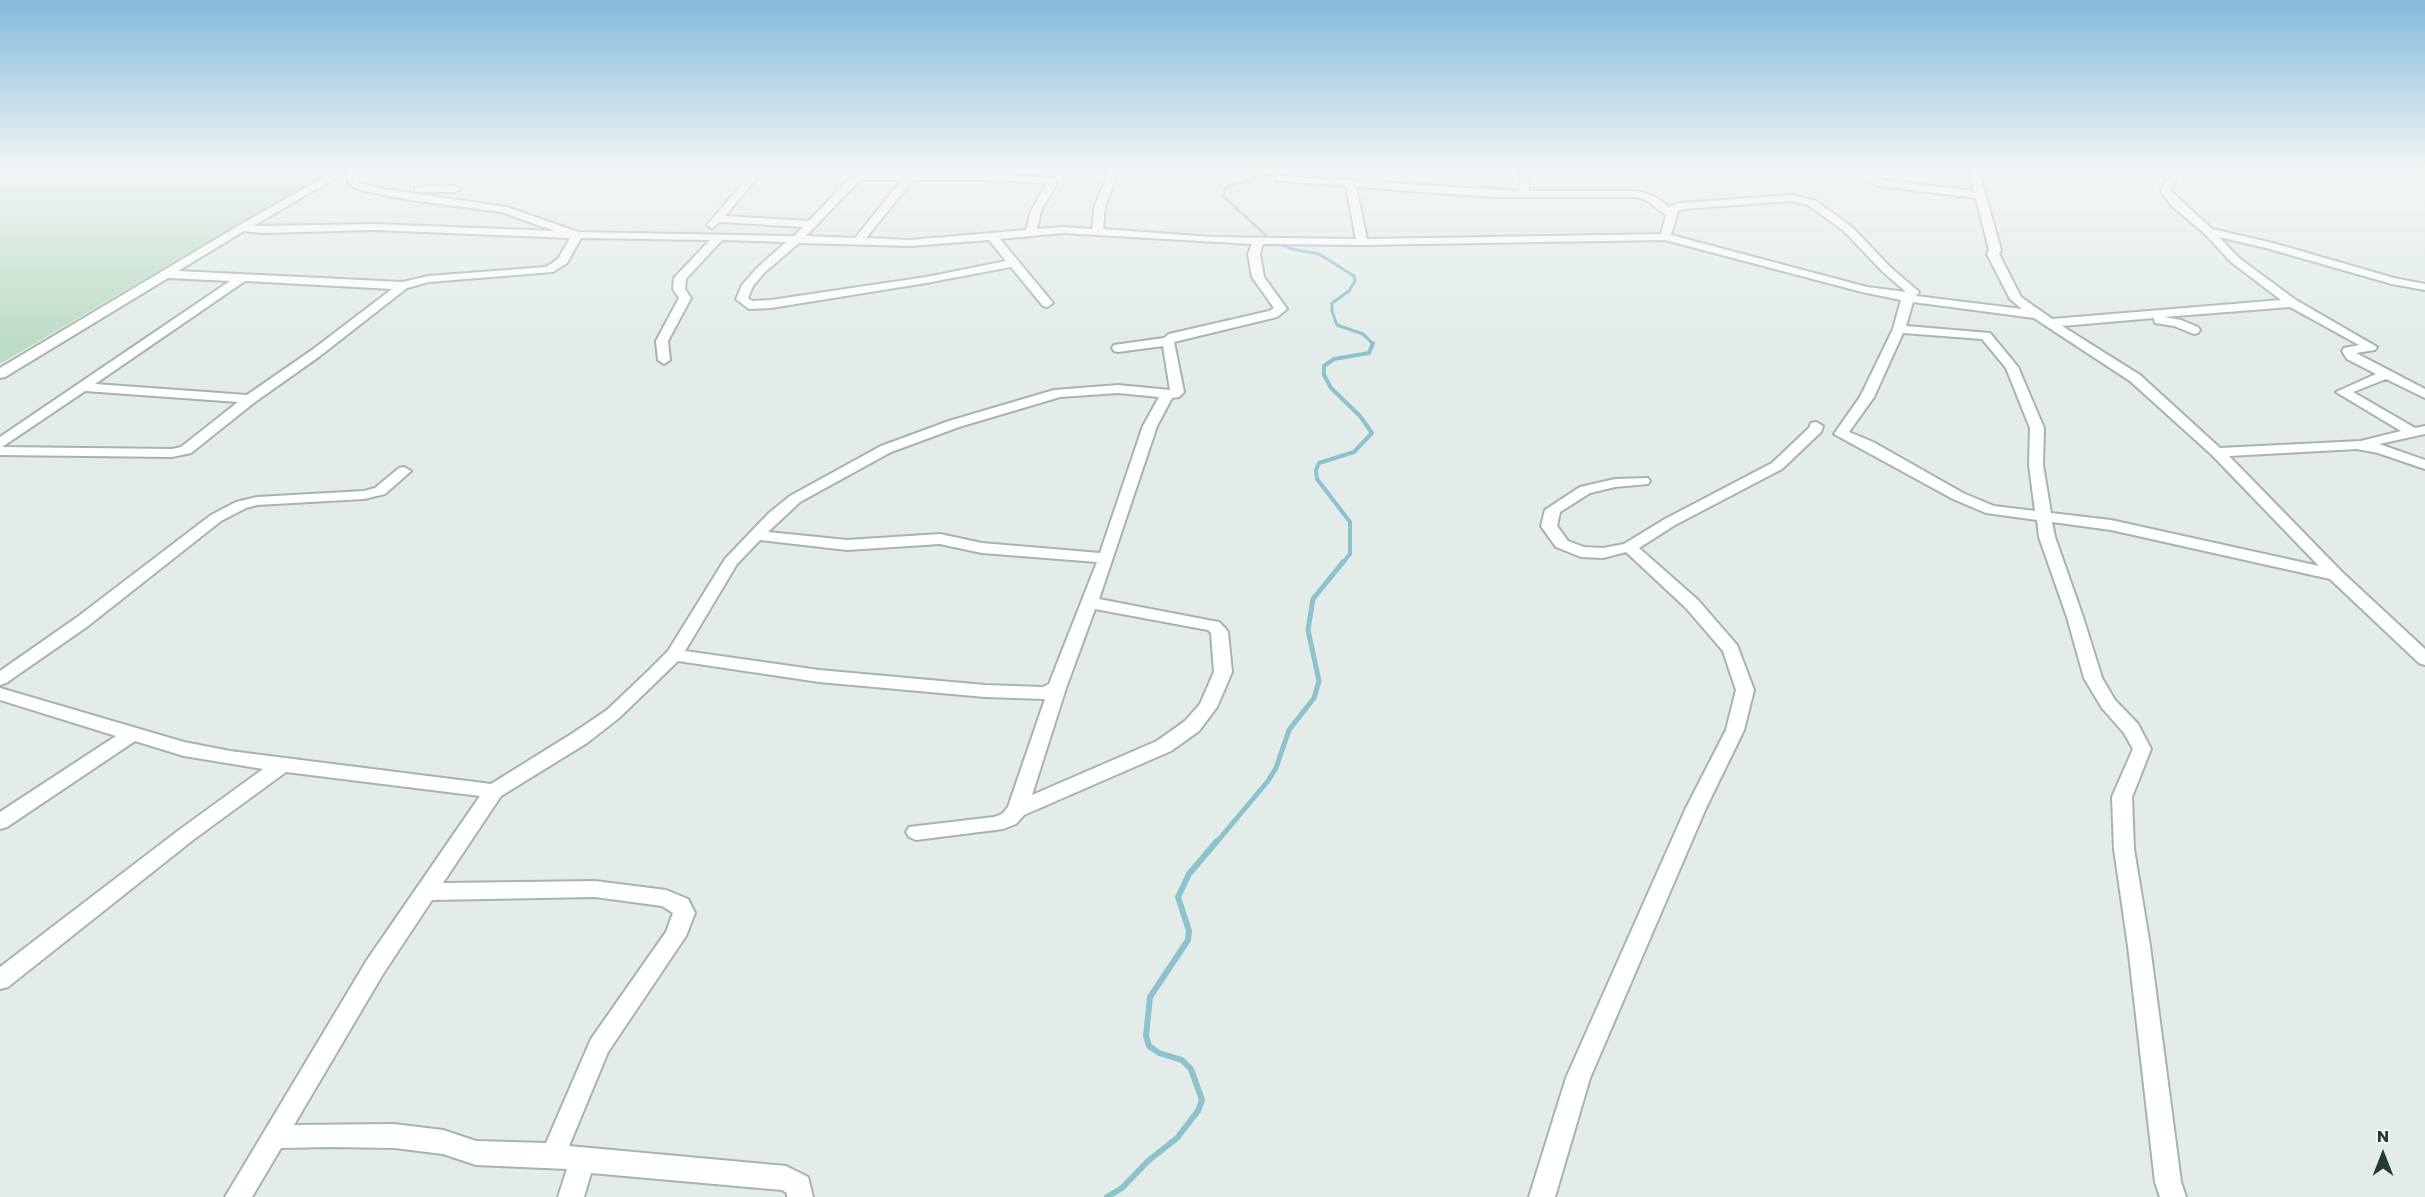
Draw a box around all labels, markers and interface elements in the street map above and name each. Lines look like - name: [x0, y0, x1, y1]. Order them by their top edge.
- north arrow: [2353, 1125, 2413, 1185]
- text: N: [2377, 1125, 2389, 1148]

